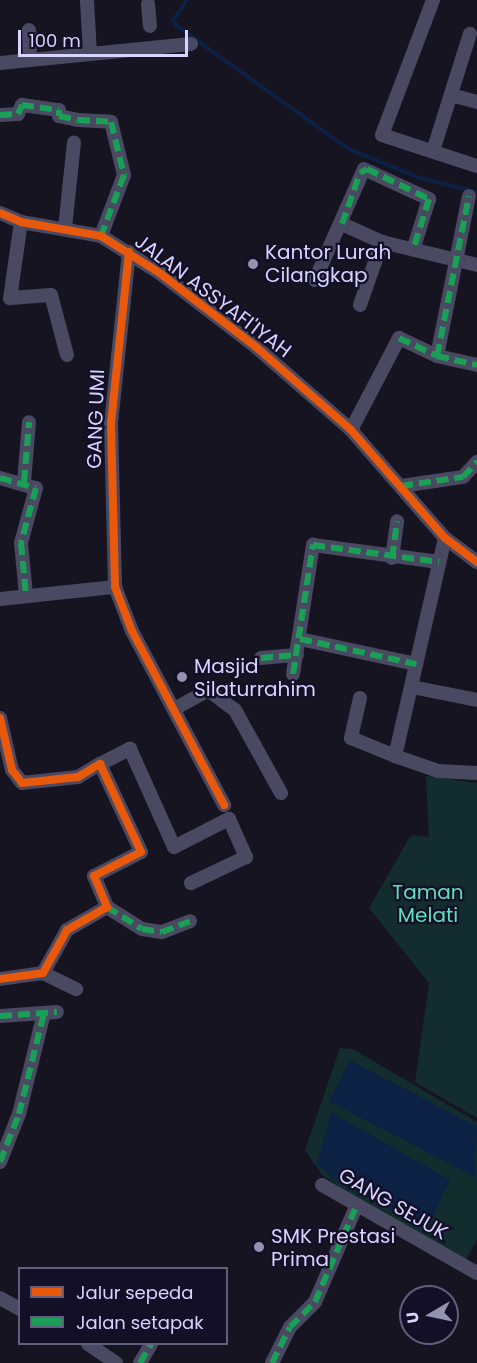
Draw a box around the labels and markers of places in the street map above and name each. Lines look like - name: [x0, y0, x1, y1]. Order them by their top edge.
- place label: Kantor Lurah Cilangkap: [265, 240, 391, 287]
- marker: Kantor Lurah Cilangkap: [246, 257, 260, 271]
- place label: Masjid Silaturrahim: [194, 654, 316, 701]
- marker: Masjid Silaturrahim: [175, 670, 189, 684]
- place label: SMK Prestasi Prima: [271, 1224, 395, 1271]
- marker: SMK Prestasi Prima: [252, 1240, 266, 1254]

